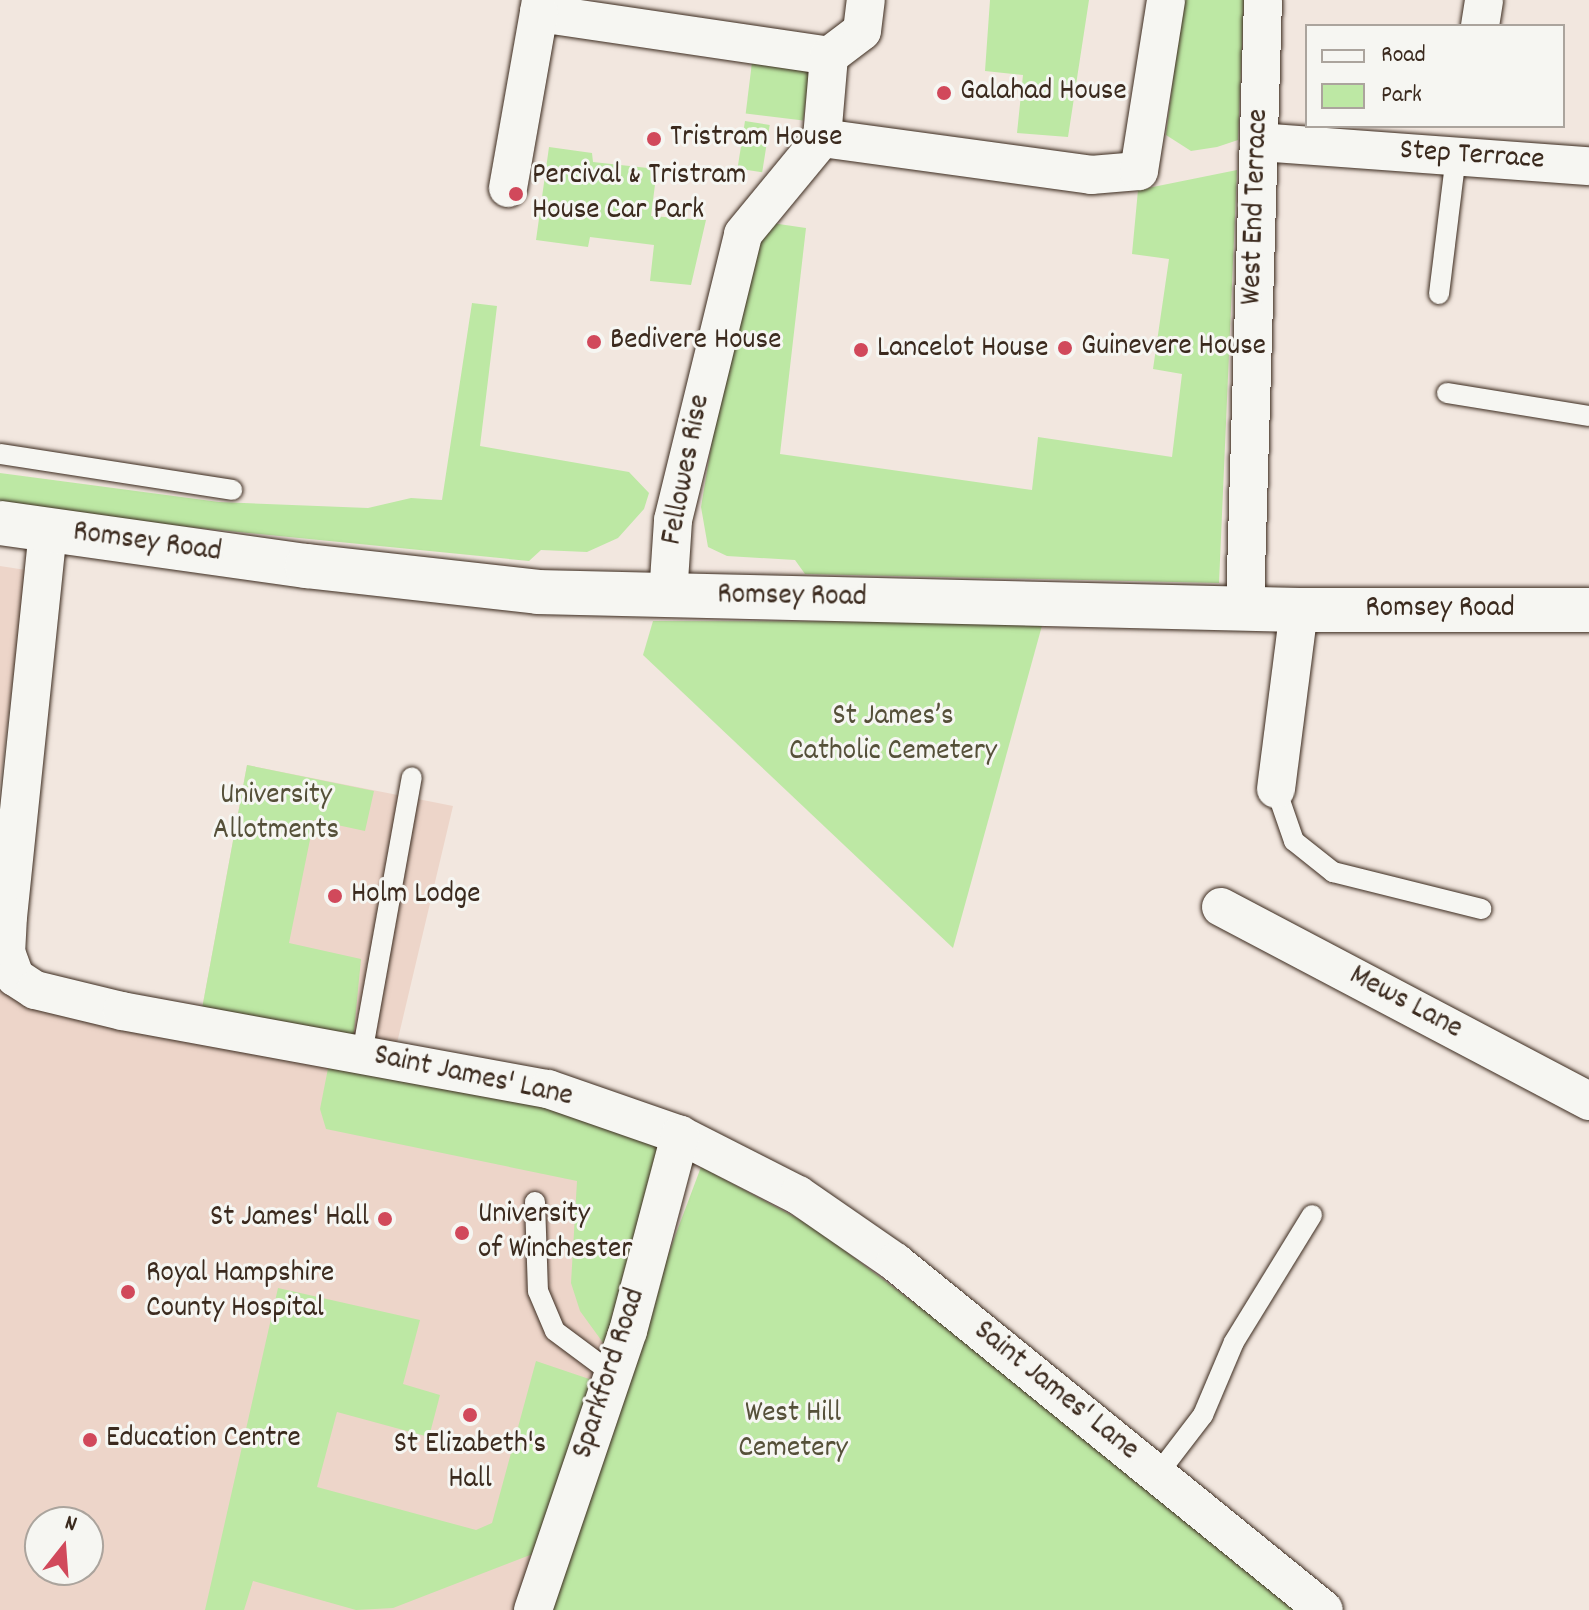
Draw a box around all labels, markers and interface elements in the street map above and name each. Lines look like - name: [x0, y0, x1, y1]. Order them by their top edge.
- legend: [1305, 24, 1565, 128]
- text: Road: [1381, 39, 1426, 73]
- place label: Galahad House: [960, 75, 1127, 111]
- text: Park: [1381, 79, 1422, 113]
- marker: Galahad House: [935, 84, 953, 102]
- street label: West End Terrace: [1236, 108, 1278, 306]
- place label: Tristram House: [670, 121, 842, 157]
- marker: Tristram House: [645, 130, 663, 148]
- street label: Step Terrace: [1398, 134, 1546, 180]
- place label: Percival & Tristram House Car Park: [532, 159, 746, 230]
- marker: Percival & Tristram House Car Park: [507, 185, 525, 203]
- place label: Bedivere House: [610, 324, 781, 360]
- place label: Guinevere House: [1081, 330, 1266, 366]
- place label: Lancelot House: [877, 332, 1048, 368]
- marker: Bedivere House: [585, 333, 603, 351]
- marker: Guinevere House: [1056, 339, 1074, 357]
- marker: Lancelot House: [852, 341, 870, 359]
- street label: Fellowes Rise: [656, 392, 720, 548]
- street label: Romsey Road: [70, 516, 224, 572]
- street label: Romsey Road: [717, 579, 867, 617]
- street label: Romsey Road: [1365, 592, 1515, 628]
- park label: St James’s Catholic Cemetery: [789, 700, 997, 770]
- park label: University Allotments: [213, 779, 339, 850]
- place label: Holm Lodge: [351, 878, 480, 914]
- marker: Holm Lodge: [326, 887, 344, 905]
- street label: Mews Lane: [1342, 959, 1468, 1049]
- street label: Saint James' Lane: [370, 1039, 576, 1117]
- place label: University of Winchester: [478, 1198, 632, 1268]
- place label: St James' Hall: [210, 1201, 369, 1237]
- marker: St James' Hall: [376, 1210, 394, 1228]
- marker: University of Winchester: [453, 1224, 471, 1242]
- place label: Royal Hampshire County Hospital: [146, 1257, 334, 1328]
- marker: Royal Hampshire County Hospital: [117, 1281, 139, 1303]
- street label: Sparkford Road: [567, 1284, 655, 1464]
- street label: Saint James' Lane: [965, 1314, 1145, 1470]
- park label: West Hill Cemetery: [738, 1397, 848, 1468]
- marker: St Elizabeth's Hall: [461, 1406, 479, 1424]
- place label: Education Centre: [106, 1422, 301, 1458]
- place label: St Elizabeth's Hall: [394, 1428, 546, 1498]
- marker: Education Centre: [81, 1431, 99, 1449]
- north arrow: [24, 1506, 104, 1586]
- text: N: [61, 1508, 80, 1541]

